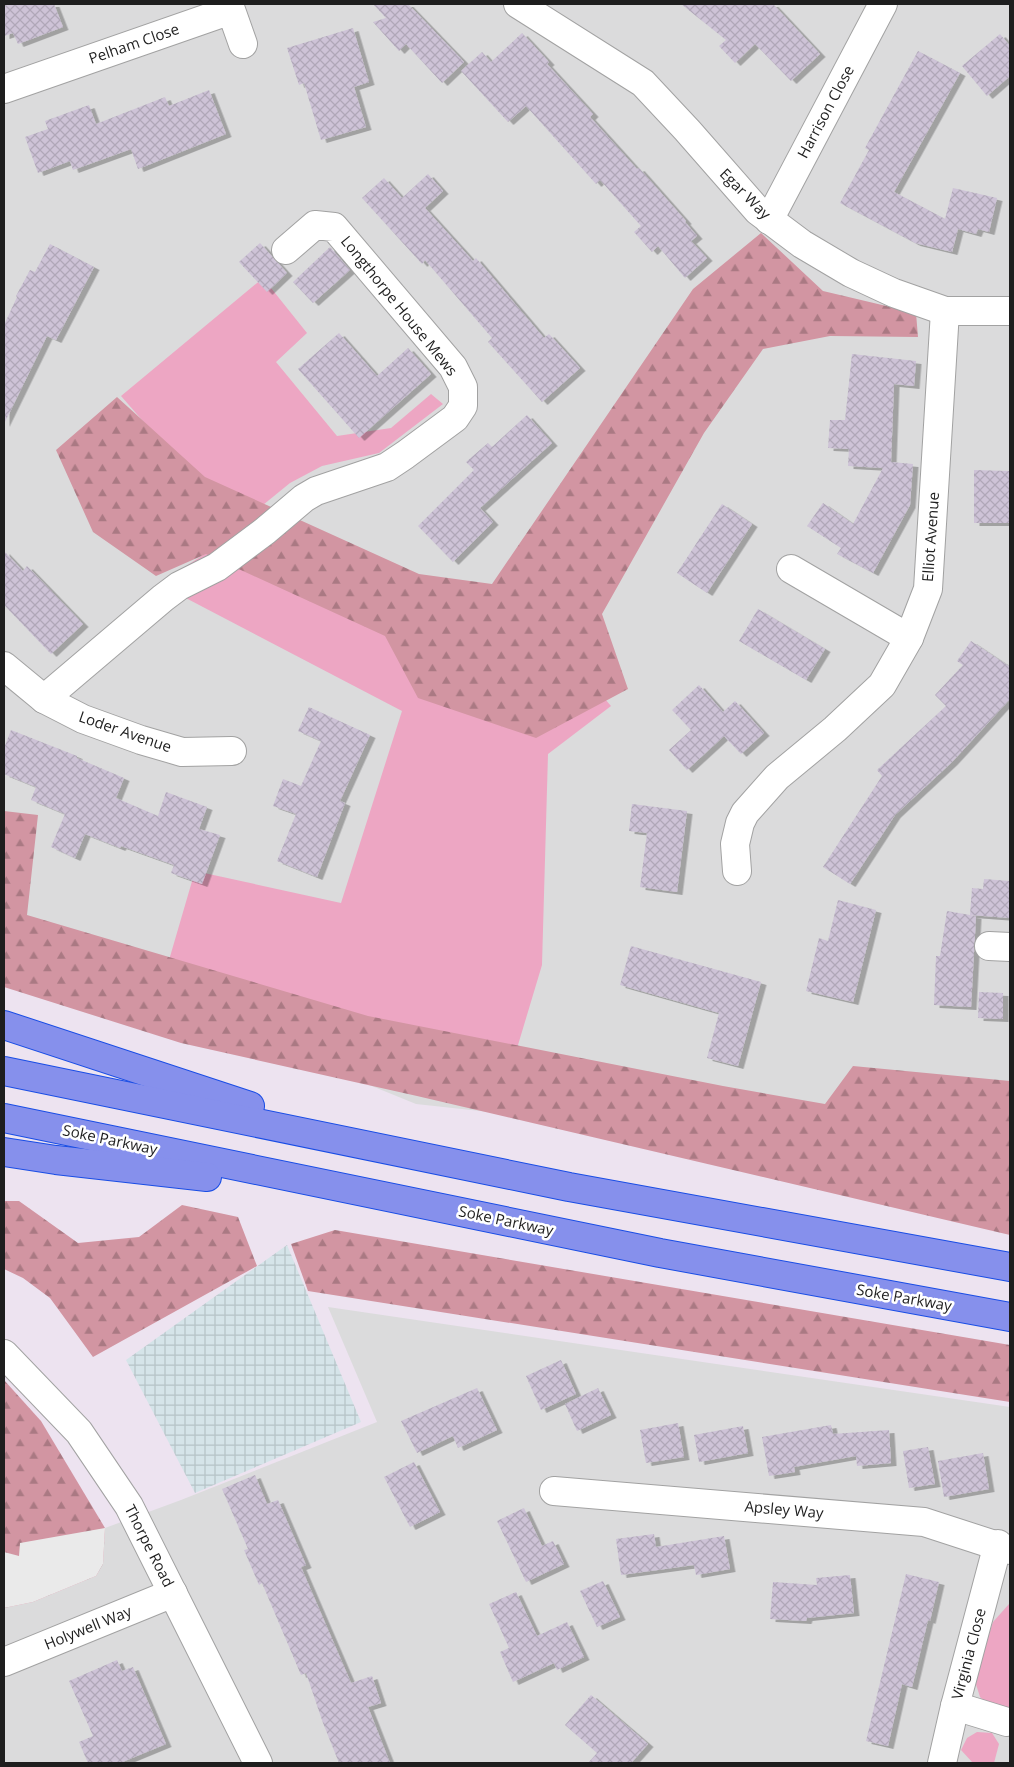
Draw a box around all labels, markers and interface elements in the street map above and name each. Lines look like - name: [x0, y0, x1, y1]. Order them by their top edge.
- street label: Pelham Close: [86, 18, 182, 68]
- street label: Harrison Close: [792, 62, 858, 161]
- street label: Egar Way: [716, 163, 776, 224]
- street label: Longthorpe House Mews: [337, 231, 463, 380]
- street label: Elliot Avenue: [917, 491, 943, 583]
- street label: Loder Avenue: [76, 706, 174, 756]
- street label: Soke Parkway: [61, 1119, 160, 1159]
- street label: Soke Parkway: [457, 1200, 556, 1240]
- street label: Soke Parkway: [855, 1279, 954, 1315]
- street label: Apsley Way: [744, 1496, 825, 1522]
- street label: Thorpe Road: [121, 1501, 179, 1590]
- street label: Holywell Way: [41, 1600, 135, 1654]
- street label: Virginia Close: [946, 1606, 990, 1702]

